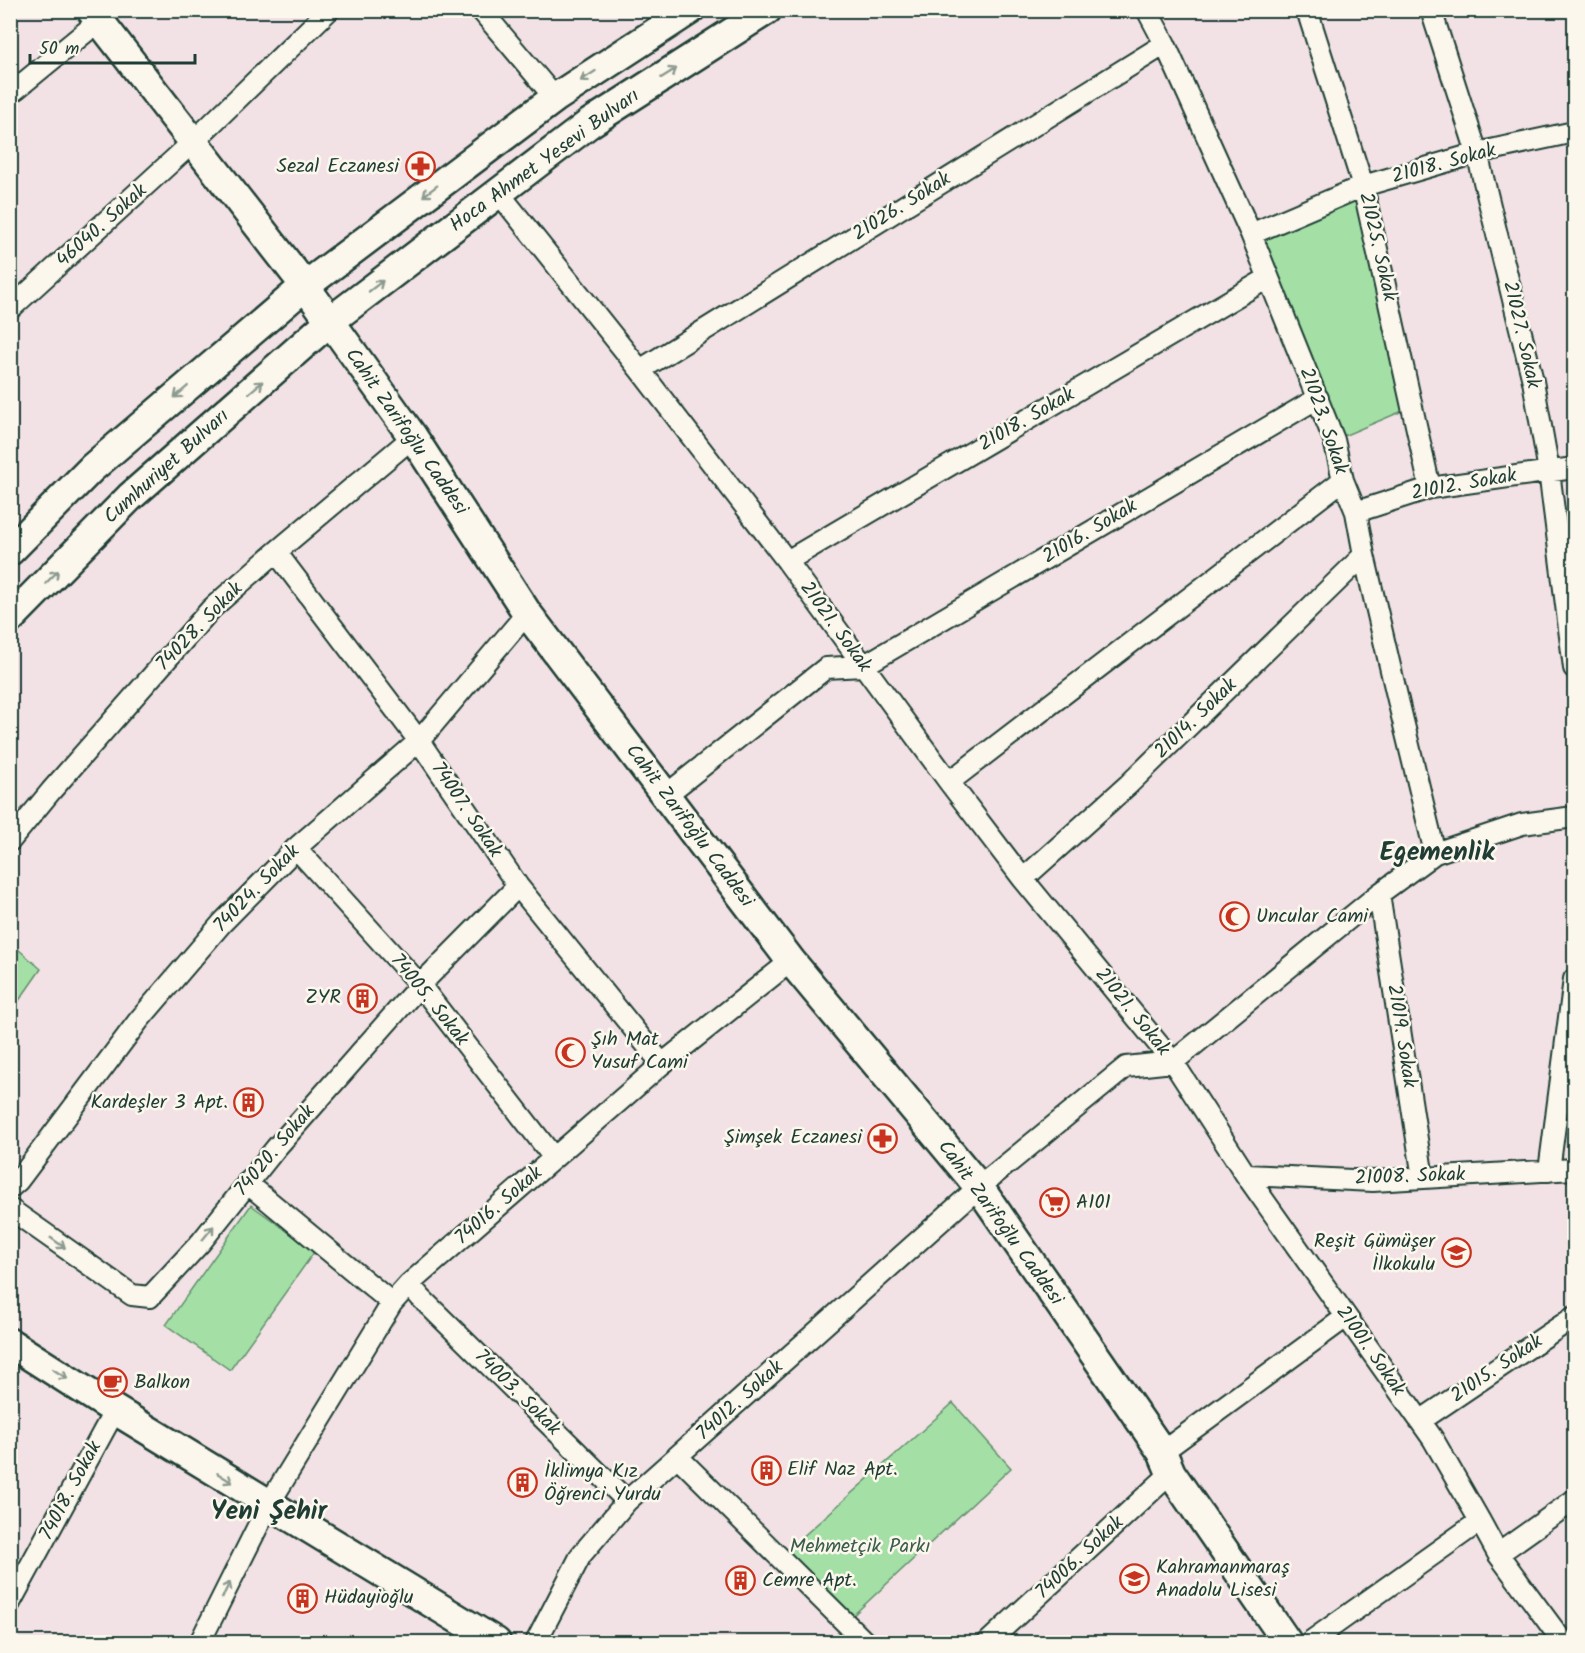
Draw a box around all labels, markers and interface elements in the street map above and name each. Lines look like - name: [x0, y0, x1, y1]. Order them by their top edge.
- scale bar: [30, 27, 195, 65]
- text: 50 m: [39, 35, 79, 64]
- one-way arrow: [660, 67, 677, 79]
- one-way arrow: [580, 71, 597, 83]
- street label: Hoca Ahmet Yesevi Bulvarı: [443, 81, 647, 241]
- street label: 21018. Sokak: [1388, 135, 1500, 193]
- place label: Sezal Eczanesi: [277, 151, 400, 183]
- pharmacy icon: Sezal Eczanesi: [404, 151, 436, 183]
- street label: 21026. Sokak: [846, 164, 958, 250]
- street label: 46040. Sokak: [49, 176, 155, 276]
- one-way arrow: [423, 185, 439, 198]
- street label: 21025. Sokak: [1349, 189, 1405, 305]
- street label: 21027. Sokak: [1493, 278, 1549, 392]
- one-way arrow: [367, 280, 383, 293]
- street label: Cahit Zarifoğlu Caddesi: [336, 342, 477, 523]
- street label: 21023. Sokak: [1290, 363, 1356, 480]
- street label: 21018. Sokak: [973, 379, 1082, 461]
- one-way arrow: [248, 380, 263, 394]
- one-way arrow: [174, 385, 189, 399]
- street label: Cumhuriyet Bulvarı: [97, 401, 237, 533]
- street label: 21012. Sokak: [1409, 460, 1520, 510]
- street label: 21016. Sokak: [1036, 491, 1144, 573]
- one-way arrow: [44, 569, 59, 584]
- street label: 74028. Sokak: [149, 574, 252, 679]
- street label: 21021. Sokak: [791, 575, 880, 680]
- street label: 21014. Sokak: [1147, 670, 1246, 767]
- street label: Cahit Zarifoğlu Caddesi: [617, 737, 762, 916]
- street label: 74007. Sokak: [422, 755, 510, 865]
- district label: Egemenlik: [1380, 832, 1495, 874]
- street label: 74024. Sokak: [206, 837, 308, 941]
- mosque icon: Uncular Cami: [1219, 901, 1251, 933]
- place label: Uncular Cami: [1256, 901, 1369, 933]
- street label: 74005. Sokak: [381, 947, 477, 1054]
- street label: 21021. Sokak: [1086, 961, 1178, 1064]
- place label: ZYR: [305, 982, 341, 1014]
- building icon: ZYR: [346, 982, 378, 1014]
- street label: 21019. Sokak: [1377, 982, 1425, 1091]
- place label: Şıh Mat Yusuf Cami: [591, 1024, 689, 1079]
- mosque icon: Şıh Mat Yusuf Cami: [554, 1036, 586, 1068]
- place label: Kardeşler 3 Apt.: [91, 1087, 228, 1119]
- building icon: Kardeşler 3 Apt.: [233, 1087, 265, 1119]
- street label: 74020. Sokak: [227, 1097, 324, 1204]
- place label: Şimşek Eczanesi: [724, 1122, 863, 1154]
- pharmacy icon: Şimşek Eczanesi: [867, 1122, 899, 1154]
- street label: Cahit Zarifoğlu Caddesi: [929, 1134, 1072, 1313]
- street label: 74016. Sokak: [448, 1158, 551, 1254]
- street label: 21008. Sokak: [1354, 1159, 1466, 1195]
- supermarket icon: A101: [1039, 1187, 1071, 1219]
- place label: A101: [1076, 1187, 1111, 1219]
- one-way arrow: [202, 1225, 215, 1241]
- place label: Reşit Gümüşer İlkokulu: [1314, 1226, 1436, 1281]
- one-way arrow: [50, 1237, 66, 1249]
- school or university icon: Reşit Gümüşer İlkokulu: [1440, 1237, 1472, 1269]
- street label: 21001. Sokak: [1327, 1299, 1414, 1404]
- street label: 21015. Sokak: [1444, 1326, 1550, 1412]
- street label: 74003. Sokak: [466, 1342, 568, 1444]
- street label: 74012. Sokak: [689, 1352, 792, 1449]
- cafe icon: Balkon: [97, 1367, 129, 1399]
- place label: Balkon: [134, 1367, 190, 1399]
- one-way arrow: [51, 1368, 68, 1381]
- street label: 74018. Sokak: [31, 1435, 111, 1547]
- building icon: Elif Naz Apt.: [750, 1454, 782, 1486]
- place label: Elif Naz Apt.: [787, 1454, 898, 1486]
- place label: İklimya Kız Öğrenci Yurdu: [544, 1456, 661, 1511]
- building icon: İklimya Kız Öğrenci Yurdu: [507, 1467, 539, 1499]
- one-way arrow: [216, 1472, 233, 1484]
- district label: Yeni Şehir: [211, 1491, 329, 1533]
- street label: 74006. Sokak: [1028, 1508, 1132, 1608]
- park label: Mehmetçik Parkı: [790, 1531, 930, 1563]
- place label: Kahramanmaraş Anadolu Lisesi: [1156, 1552, 1290, 1607]
- school or university icon: Kahramanmaraş Anadolu Lisesi: [1119, 1563, 1151, 1595]
- building icon: Cemre Apt.: [725, 1565, 757, 1597]
- place label: Cemre Apt.: [762, 1565, 857, 1597]
- one-way arrow: [221, 1581, 233, 1599]
- building icon: Hüdayioğlu: [287, 1582, 319, 1614]
- place label: Hüdayioğlu: [324, 1582, 414, 1614]

